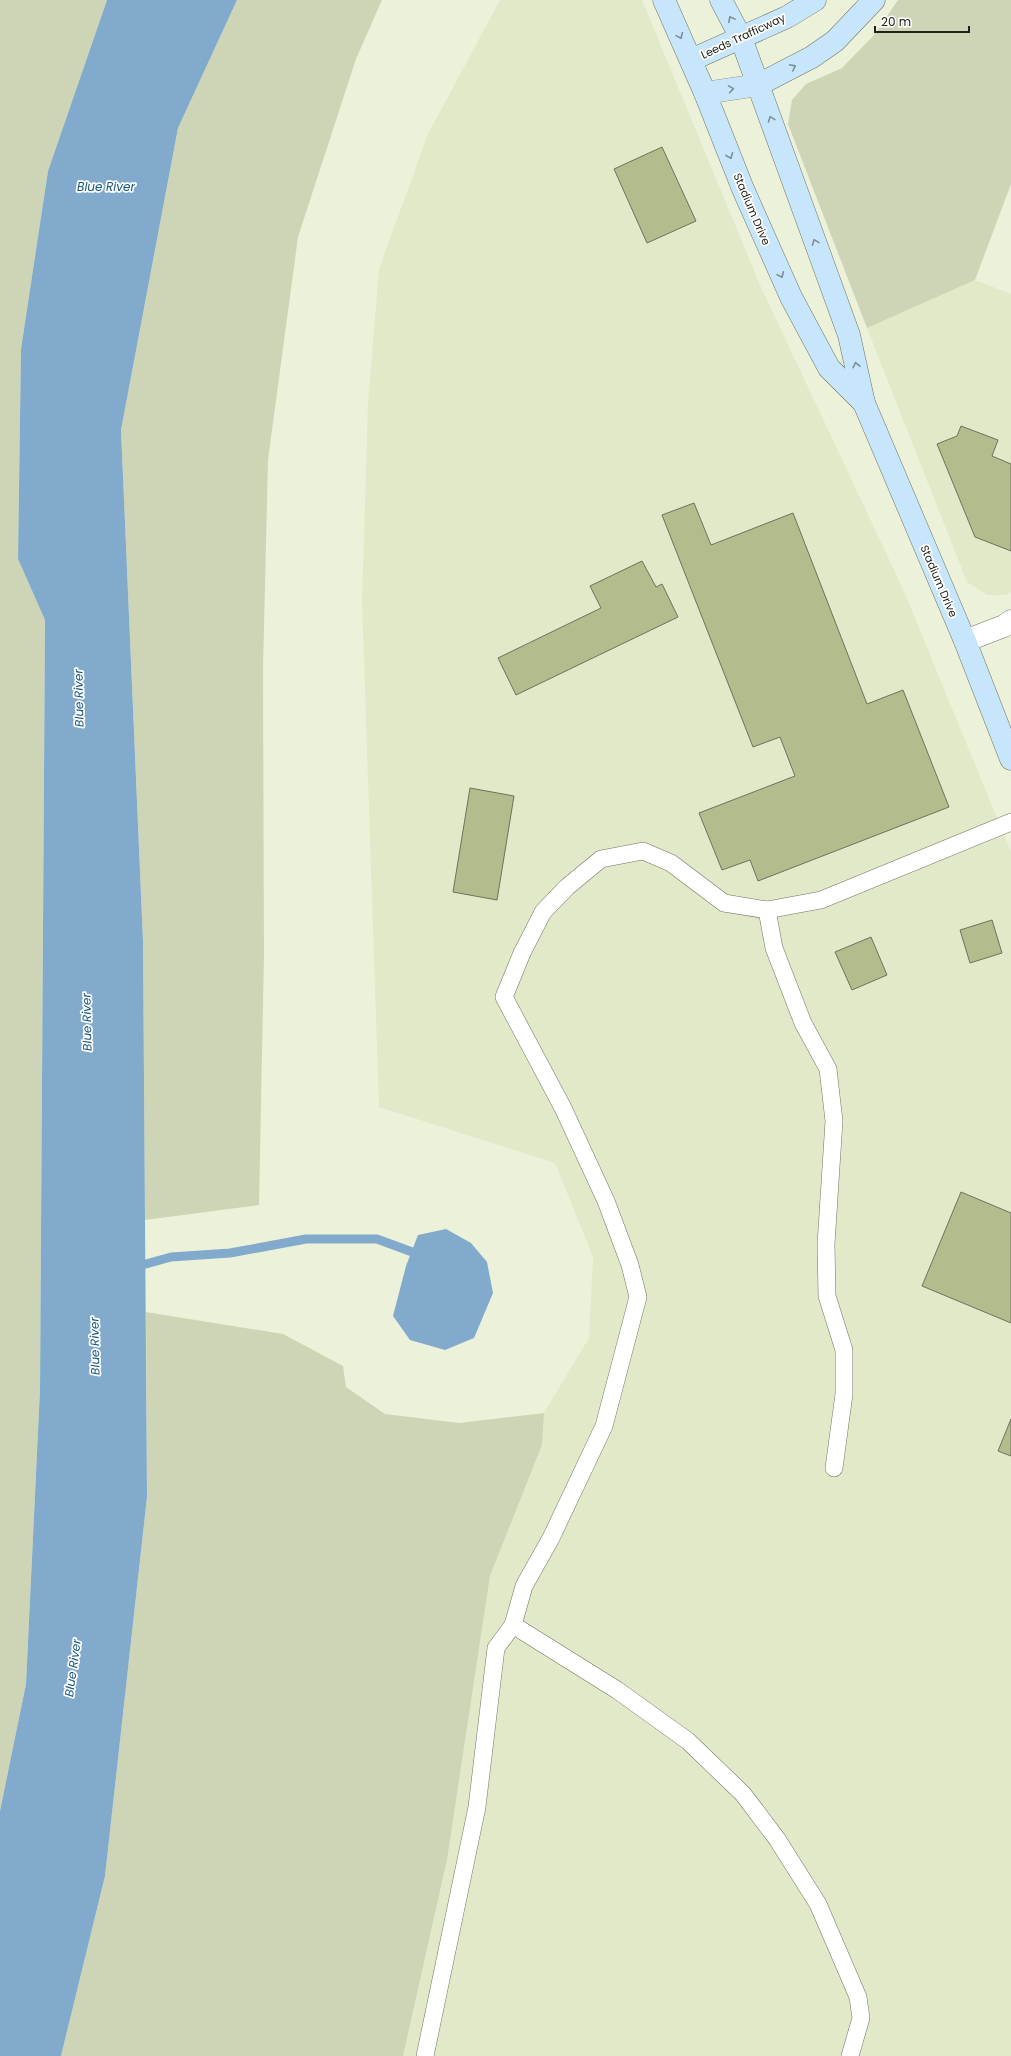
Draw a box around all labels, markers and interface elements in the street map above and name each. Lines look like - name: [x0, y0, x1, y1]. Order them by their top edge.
- scale bar: [875, 8, 969, 34]
- street label: Leeds Trafficway: [698, 9, 788, 63]
- text: 20 m: [881, 13, 911, 30]
- one-way arrow: [728, 16, 736, 23]
- one-way arrow: [675, 31, 683, 39]
- one-way arrow: [788, 64, 796, 72]
- one-way arrow: [728, 85, 734, 94]
- one-way arrow: [767, 116, 775, 123]
- one-way arrow: [725, 152, 733, 159]
- street label: Stadium Drive: [730, 170, 774, 248]
- water label: Blue River: [77, 178, 135, 195]
- one-way arrow: [811, 238, 820, 245]
- one-way arrow: [776, 271, 784, 278]
- one-way arrow: [852, 362, 860, 368]
- street label: Stadium Drive: [917, 542, 961, 620]
- water label: Blue River: [69, 668, 88, 727]
- water label: Blue River: [77, 992, 96, 1051]
- water label: Blue River: [85, 1316, 104, 1375]
- water label: Blue River: [60, 1638, 85, 1698]

